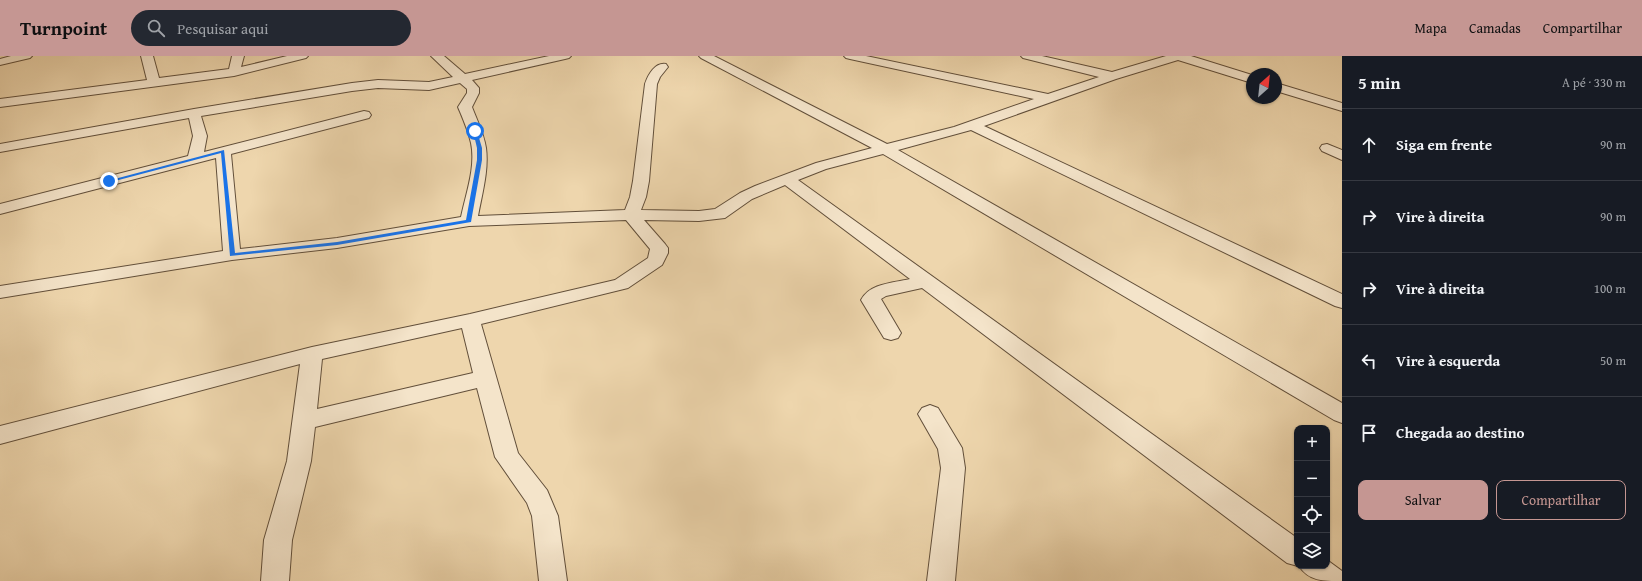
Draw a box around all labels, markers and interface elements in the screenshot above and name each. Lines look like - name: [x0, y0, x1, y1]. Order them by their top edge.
- search box: [131, 10, 411, 46]
- text: Turnpoint: [20, 14, 107, 42]
- icon: search: [145, 17, 167, 39]
- text: Pesquisar aqui: [177, 18, 268, 39]
- text: Mapa: [1415, 18, 1447, 38]
- text: Camadas: [1469, 18, 1521, 38]
- text: Compartilhar: [1543, 18, 1622, 38]
- north arrow: [1246, 68, 1282, 104]
- text: 5 min: [1358, 70, 1400, 95]
- text: A pé · 330 m: [1562, 73, 1626, 92]
- route start: [466, 122, 484, 140]
- icon: ahead: [1358, 134, 1380, 156]
- text: Siga em frente: [1396, 134, 1492, 155]
- text: 90 m: [1600, 135, 1626, 154]
- route end: [100, 172, 118, 190]
- icon: right: [1358, 206, 1380, 228]
- text: Vire à direita: [1396, 206, 1484, 227]
- text: 90 m: [1600, 207, 1626, 226]
- icon: right: [1358, 278, 1380, 300]
- text: Vire à direita: [1396, 278, 1484, 299]
- text: 100 m: [1594, 279, 1626, 298]
- icon: left: [1358, 350, 1380, 372]
- text: Vire à esquerda: [1396, 350, 1500, 371]
- text: 50 m: [1600, 351, 1626, 370]
- icon: arrive: [1358, 422, 1380, 444]
- text: Chegada ao destino: [1396, 422, 1524, 443]
- map controls: [1294, 425, 1330, 569]
- button: +: [1294, 425, 1330, 461]
- button: −: [1294, 461, 1330, 497]
- button: Salvar: [1358, 480, 1488, 520]
- button: Compartilhar: [1496, 480, 1626, 520]
- button: locate: [1294, 497, 1330, 533]
- button: layers: [1294, 533, 1330, 569]

